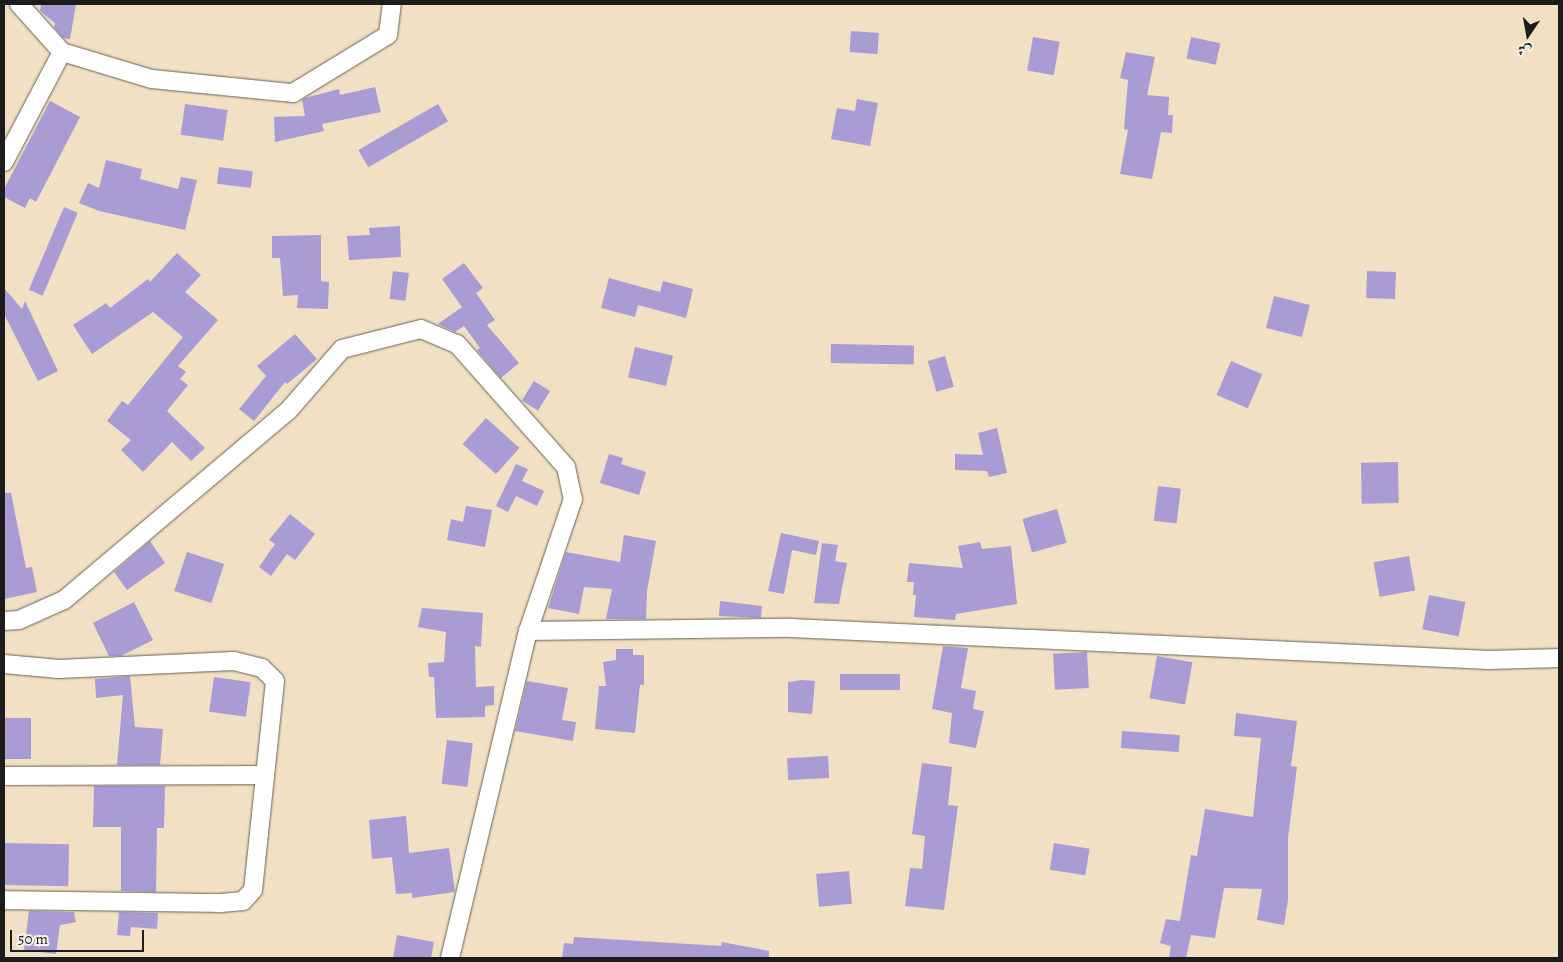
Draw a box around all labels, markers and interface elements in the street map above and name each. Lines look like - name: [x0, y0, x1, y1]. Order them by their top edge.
- north arrow: [1503, 10, 1553, 60]
- text: ش: [1516, 39, 1534, 61]
- scale bar: [12, 920, 146, 952]
- text: 50 m: [18, 929, 48, 949]

